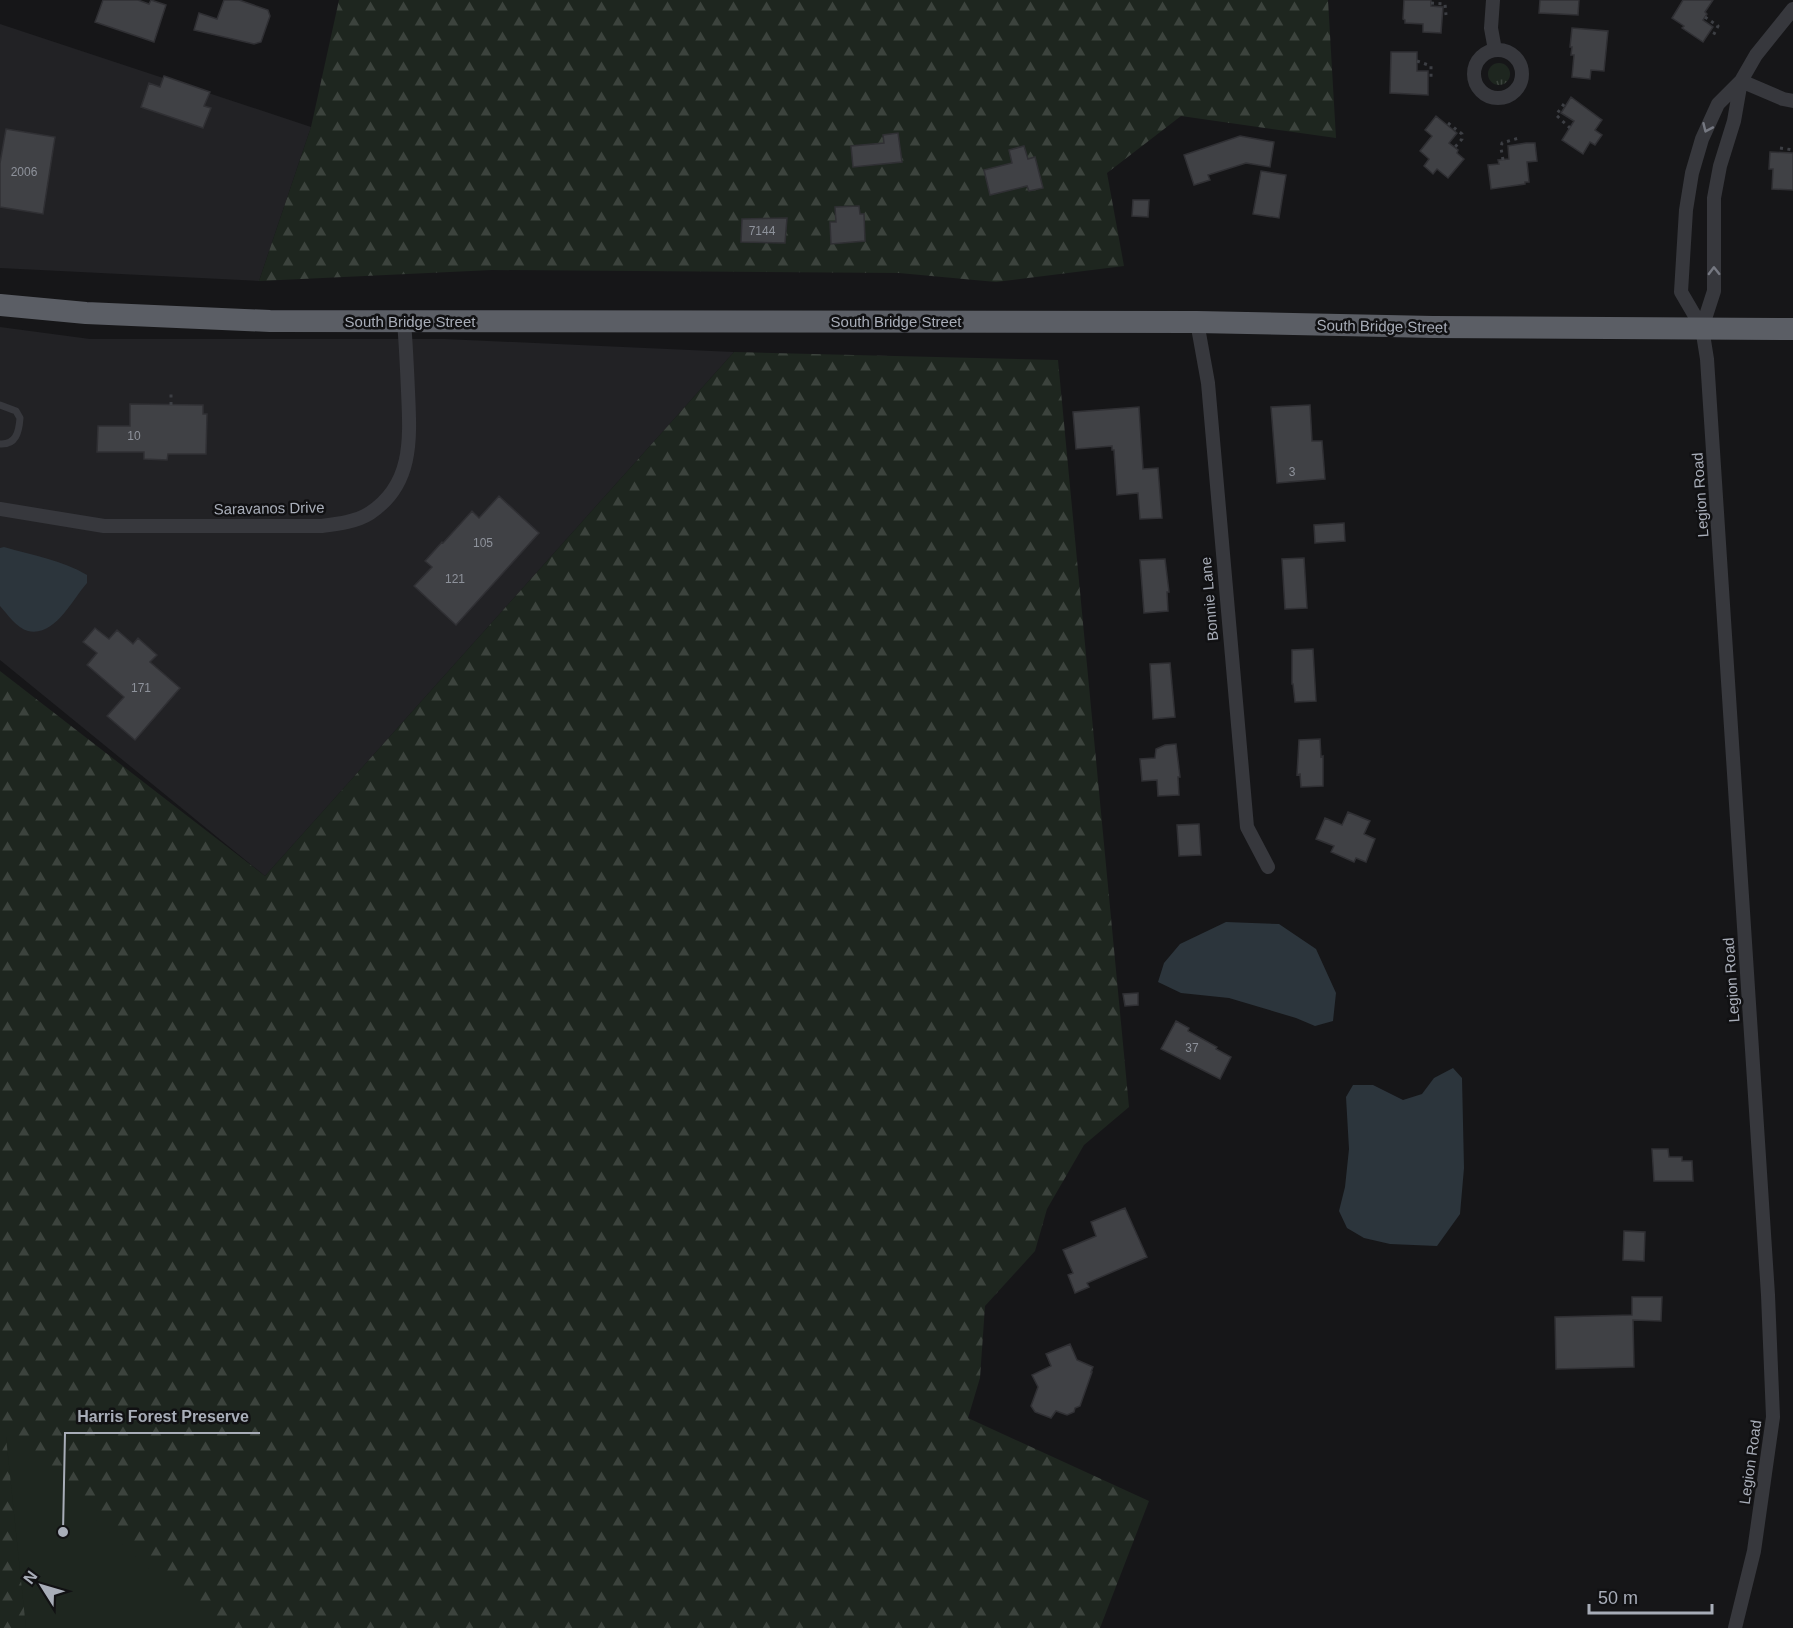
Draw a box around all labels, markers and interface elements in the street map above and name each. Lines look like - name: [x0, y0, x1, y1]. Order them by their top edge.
- one-way arrow: [1703, 121, 1715, 132]
- house number: 2006: [11, 165, 38, 179]
- house number: 7144: [749, 224, 776, 238]
- one-way arrow: [1708, 267, 1720, 276]
- street label: South Bridge Street: [345, 313, 476, 330]
- street label: South Bridge Street: [831, 313, 962, 330]
- street label: South Bridge Street: [1316, 316, 1448, 336]
- house number: 10: [127, 429, 141, 443]
- street label: Legion Road: [1689, 452, 1711, 538]
- house number: 3: [1289, 465, 1296, 479]
- street label: Saravanos Drive: [213, 499, 325, 517]
- house number: 105: [473, 536, 493, 550]
- street label: Bonnie Lane: [1197, 556, 1221, 642]
- house number: 121: [445, 572, 465, 586]
- house number: 171: [131, 681, 151, 695]
- street label: Legion Road: [1720, 937, 1742, 1023]
- house number: 37: [1185, 1041, 1199, 1055]
- callout: Harris Forest Preserve: [65, 1399, 260, 1433]
- text: Harris Forest Preserve: [77, 1408, 249, 1425]
- street label: Legion Road: [1736, 1419, 1764, 1505]
- north arrow: [12, 1556, 72, 1616]
- text: N: [20, 1568, 41, 1587]
- scale bar: [1589, 1577, 1712, 1615]
- text: 50 m: [1598, 1588, 1638, 1608]

